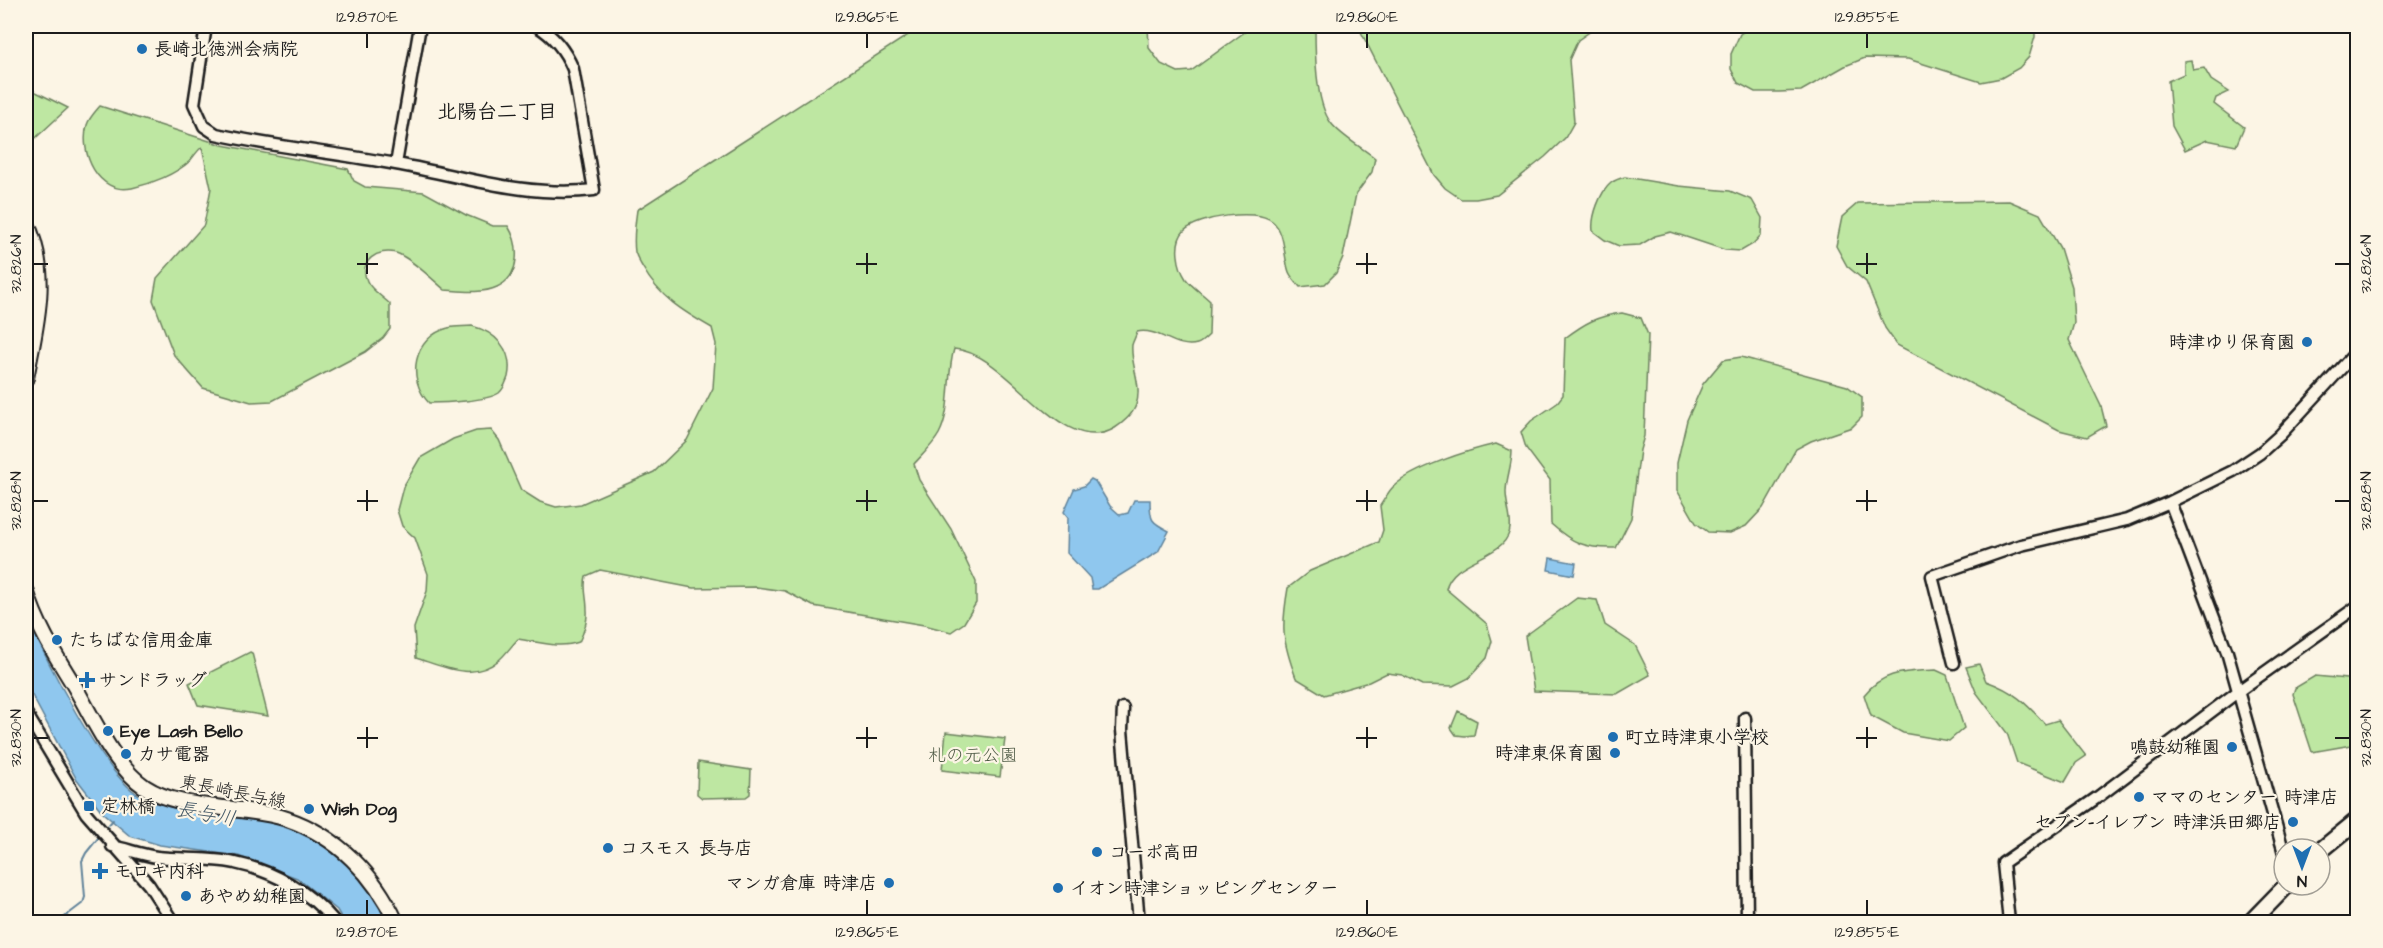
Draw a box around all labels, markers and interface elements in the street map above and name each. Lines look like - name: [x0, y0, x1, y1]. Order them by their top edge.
- text: 129.870°E: [336, 7, 398, 28]
- text: 129.865°E: [835, 7, 899, 28]
- text: 129.860°E: [1336, 7, 1398, 28]
- text: 129.855°E: [1835, 7, 1899, 28]
- place label: 長崎北徳洲会病院: [154, 37, 298, 62]
- marker: 長崎北徳洲会病院: [135, 42, 149, 56]
- district label: 北陽台二丁目: [437, 98, 557, 126]
- text: 32.826°N: [6, 235, 27, 293]
- text: 32.826°N: [2356, 235, 2377, 293]
- place label: 時津ゆり保育園: [2169, 330, 2295, 355]
- marker: 時津ゆり保育園: [2300, 335, 2314, 349]
- text: 32.828°N: [6, 471, 27, 531]
- text: 32.828°N: [2356, 471, 2377, 531]
- place label: たちばな信用金庫: [69, 628, 213, 653]
- marker: たちばな信用金庫: [50, 633, 64, 647]
- place label: サンドラッグ: [99, 668, 207, 693]
- marker: サンドラッグ: [80, 673, 94, 687]
- text: 32.830°N: [6, 709, 27, 767]
- text: 32.830°N: [2356, 709, 2377, 767]
- place label: Eye Lash Bello: [120, 719, 243, 745]
- marker: Eye Lash Bello: [101, 724, 115, 738]
- place label: 町立時津東小学校: [1625, 725, 1769, 750]
- marker: 町立時津東小学校: [1606, 730, 1620, 744]
- place label: 鳴鼓幼稚園: [2130, 735, 2220, 760]
- marker: 鳴鼓幼稚園: [2225, 740, 2239, 754]
- place label: 時津東保育園: [1495, 741, 1603, 766]
- place label: カサ電器: [138, 742, 210, 767]
- park label: 札の元公園: [928, 743, 1018, 768]
- marker: 時津東保育園: [1608, 746, 1622, 760]
- marker: カサ電器: [119, 747, 133, 761]
- street label: 東長崎長与線: [178, 769, 288, 815]
- place label: ママのセンター 時津店: [2151, 785, 2338, 810]
- marker: ママのセンター 時津店: [2132, 790, 2146, 804]
- place label: 定林橋: [101, 794, 155, 819]
- water label: 長与川: [174, 795, 238, 833]
- place label: Wish Dog: [320, 797, 398, 823]
- marker: 定林橋: [82, 799, 96, 813]
- marker: Wish Dog: [302, 802, 316, 816]
- place label: セブン-イレブン 時津浜田郷店: [2034, 810, 2281, 835]
- marker: セブン-イレブン 時津浜田郷店: [2286, 815, 2300, 829]
- place label: コスモス 長与店: [620, 836, 753, 861]
- north arrow: [2272, 837, 2332, 897]
- place label: コーポ高田: [1109, 840, 1199, 865]
- marker: コスモス 長与店: [601, 841, 615, 855]
- marker: コーポ高田: [1090, 845, 1104, 859]
- place label: モロキ内科: [114, 859, 204, 884]
- marker: モロキ内科: [91, 862, 109, 880]
- text: N: [2297, 870, 2307, 892]
- place label: マンガ倉庫 時津店: [726, 871, 877, 896]
- marker: マンガ倉庫 時津店: [882, 876, 896, 890]
- place label: イオン時津ショッピングセンター: [1070, 876, 1338, 901]
- marker: イオン時津ショッピングセンター: [1051, 881, 1065, 895]
- place label: あやめ幼稚園: [198, 884, 306, 909]
- marker: あやめ幼稚園: [179, 889, 193, 903]
- text: 129.870°E: [336, 922, 398, 943]
- text: 129.865°E: [835, 922, 899, 943]
- text: 129.860°E: [1336, 922, 1398, 943]
- text: 129.855°E: [1835, 922, 1899, 943]

